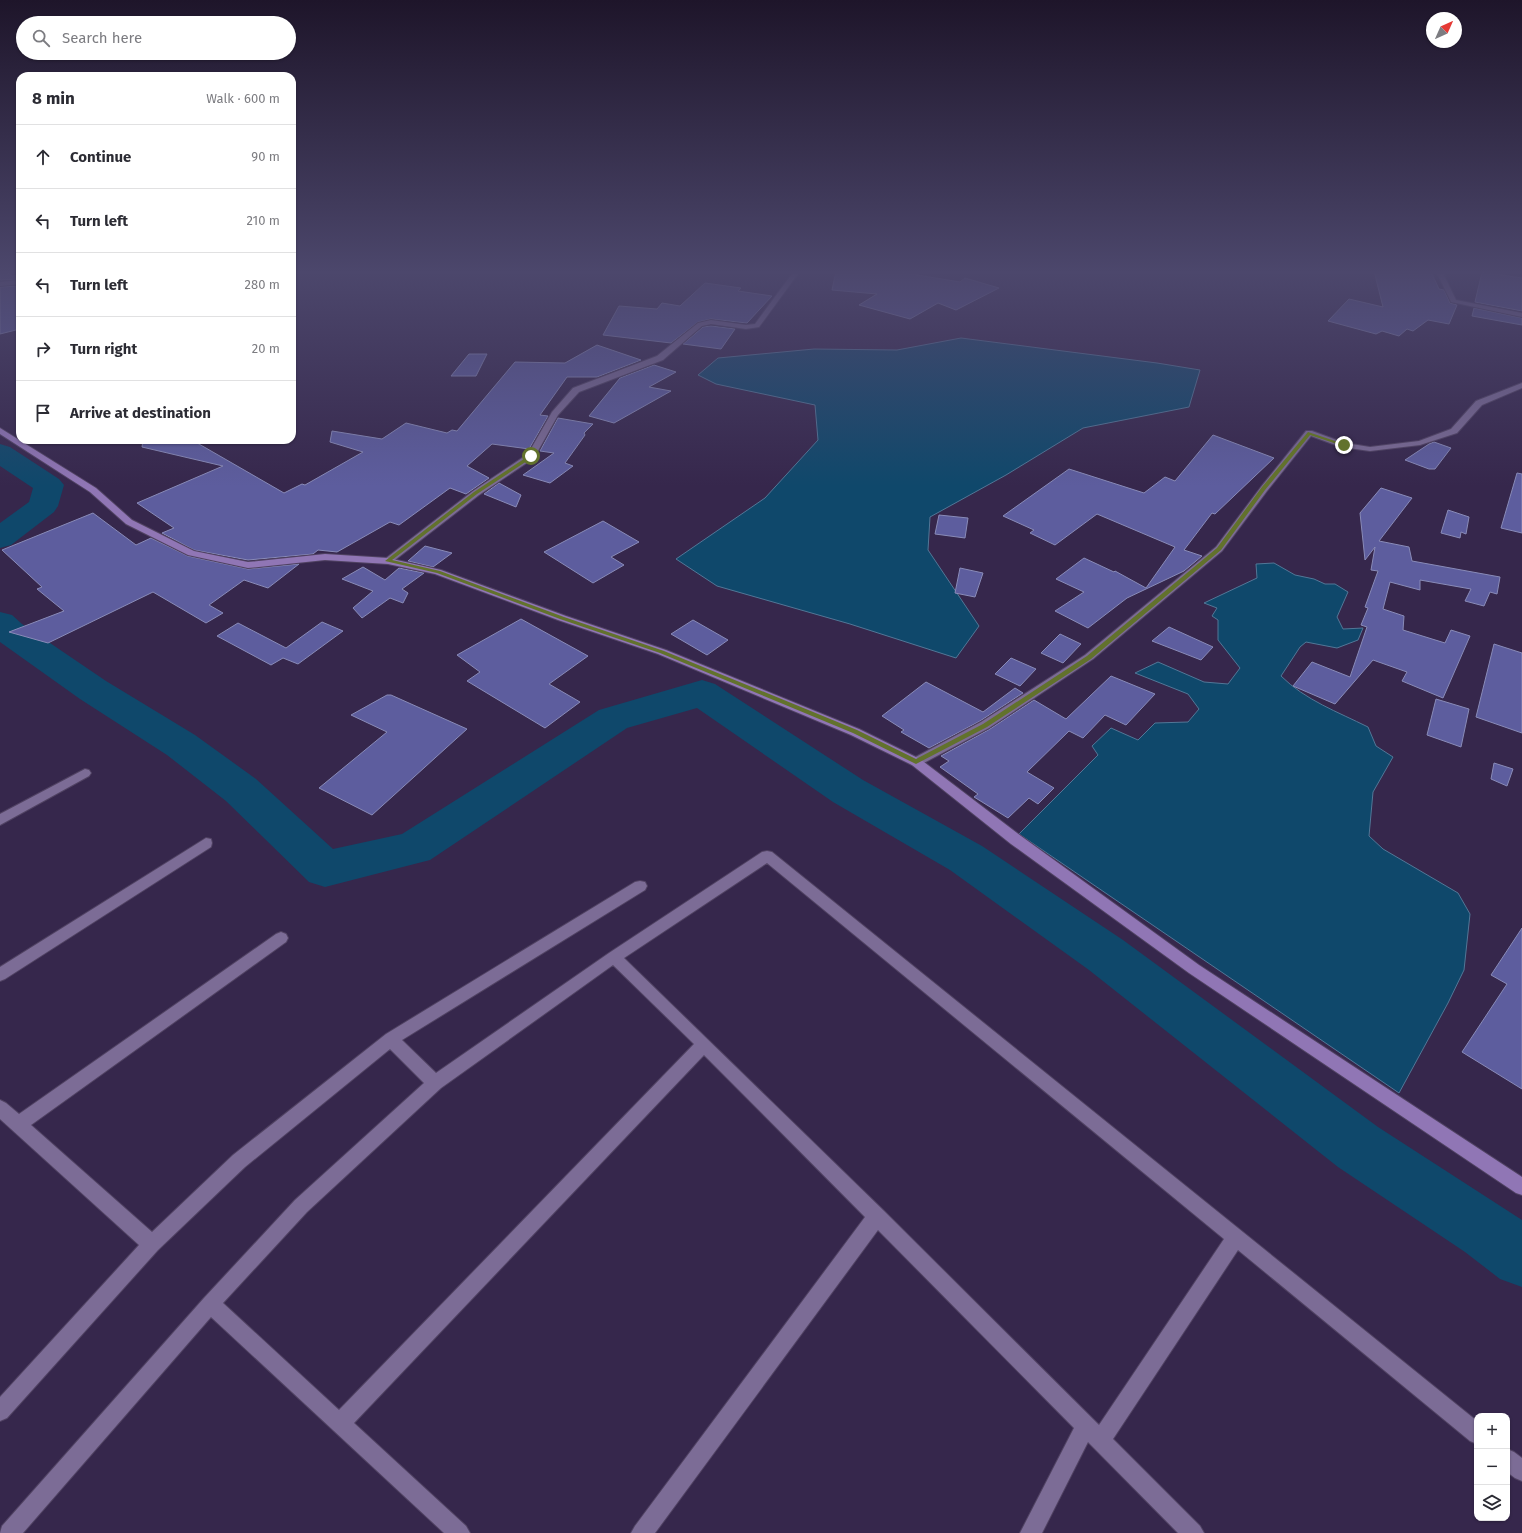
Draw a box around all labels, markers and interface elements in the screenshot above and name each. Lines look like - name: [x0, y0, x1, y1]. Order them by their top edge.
- north arrow: [1426, 12, 1462, 48]
- search box: [16, 16, 296, 60]
- icon: search: [30, 27, 52, 49]
- text: Search here: [62, 29, 142, 47]
- text: 8 min: [32, 88, 75, 109]
- text: Walk · 600 m: [206, 91, 280, 106]
- icon: ahead: [32, 146, 54, 168]
- text: Continue: [70, 148, 131, 166]
- text: 90 m: [251, 149, 280, 164]
- icon: left: [32, 210, 54, 232]
- text: Turn left: [70, 212, 128, 230]
- text: 210 m: [246, 213, 280, 228]
- icon: left: [32, 274, 54, 296]
- text: Turn left: [70, 276, 128, 294]
- text: 280 m: [245, 277, 280, 292]
- icon: right: [32, 338, 54, 360]
- text: Turn right: [70, 340, 137, 358]
- text: 20 m: [252, 341, 280, 356]
- icon: arrive: [32, 402, 54, 424]
- text: Arrive at destination: [70, 404, 211, 422]
- route end: [1335, 436, 1353, 454]
- route start: [522, 447, 540, 465]
- map controls: [1474, 1413, 1510, 1521]
- button: +: [1474, 1413, 1510, 1449]
- button: −: [1474, 1449, 1510, 1485]
- button: layers: [1474, 1485, 1510, 1521]

